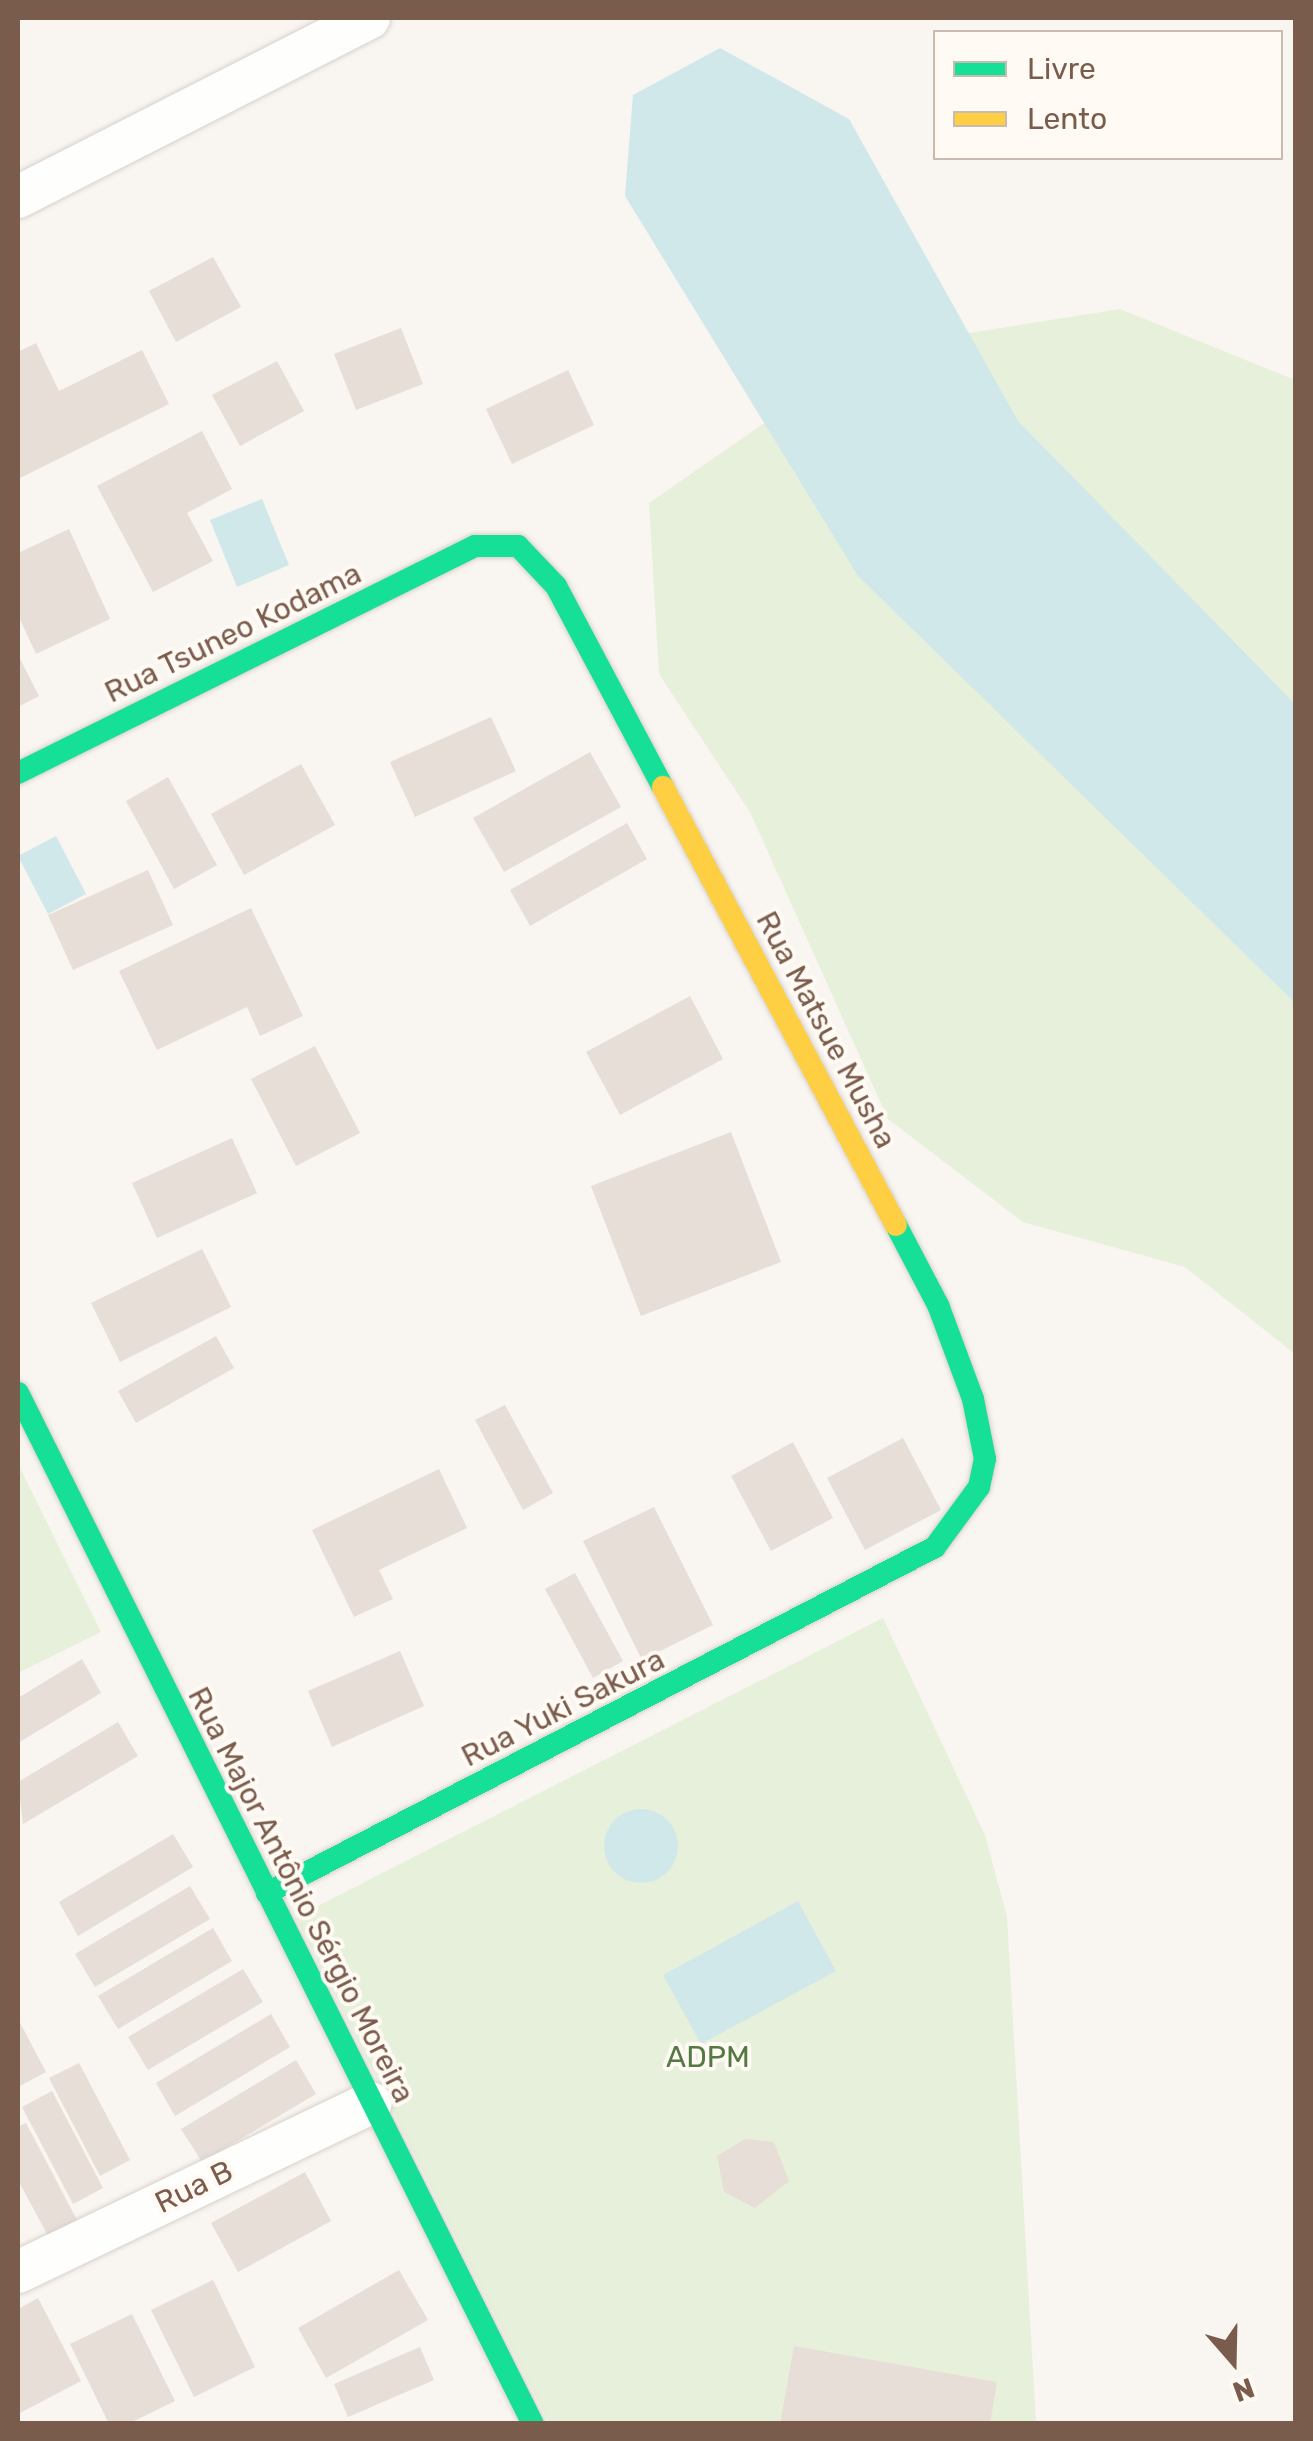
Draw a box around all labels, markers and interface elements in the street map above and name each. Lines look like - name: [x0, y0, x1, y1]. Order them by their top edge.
- legend: [933, 30, 1283, 160]
- text: Livre: [1027, 51, 1096, 87]
- text: Lento: [1027, 101, 1107, 137]
- street label: Rua Tsuneo Kodama: [99, 555, 367, 711]
- street label: Rua Matsue Musha: [748, 905, 904, 1155]
- street label: Rua Yuki Sakura: [455, 1641, 671, 1775]
- street label: Rua Major Antônio Sérgio Moreira: [180, 1681, 422, 2109]
- park label: ADPM: [666, 2039, 750, 2075]
- street label: Rua B: [149, 2153, 239, 2221]
- north arrow: [1183, 2311, 1283, 2411]
- text: N: [1228, 2371, 1259, 2409]

